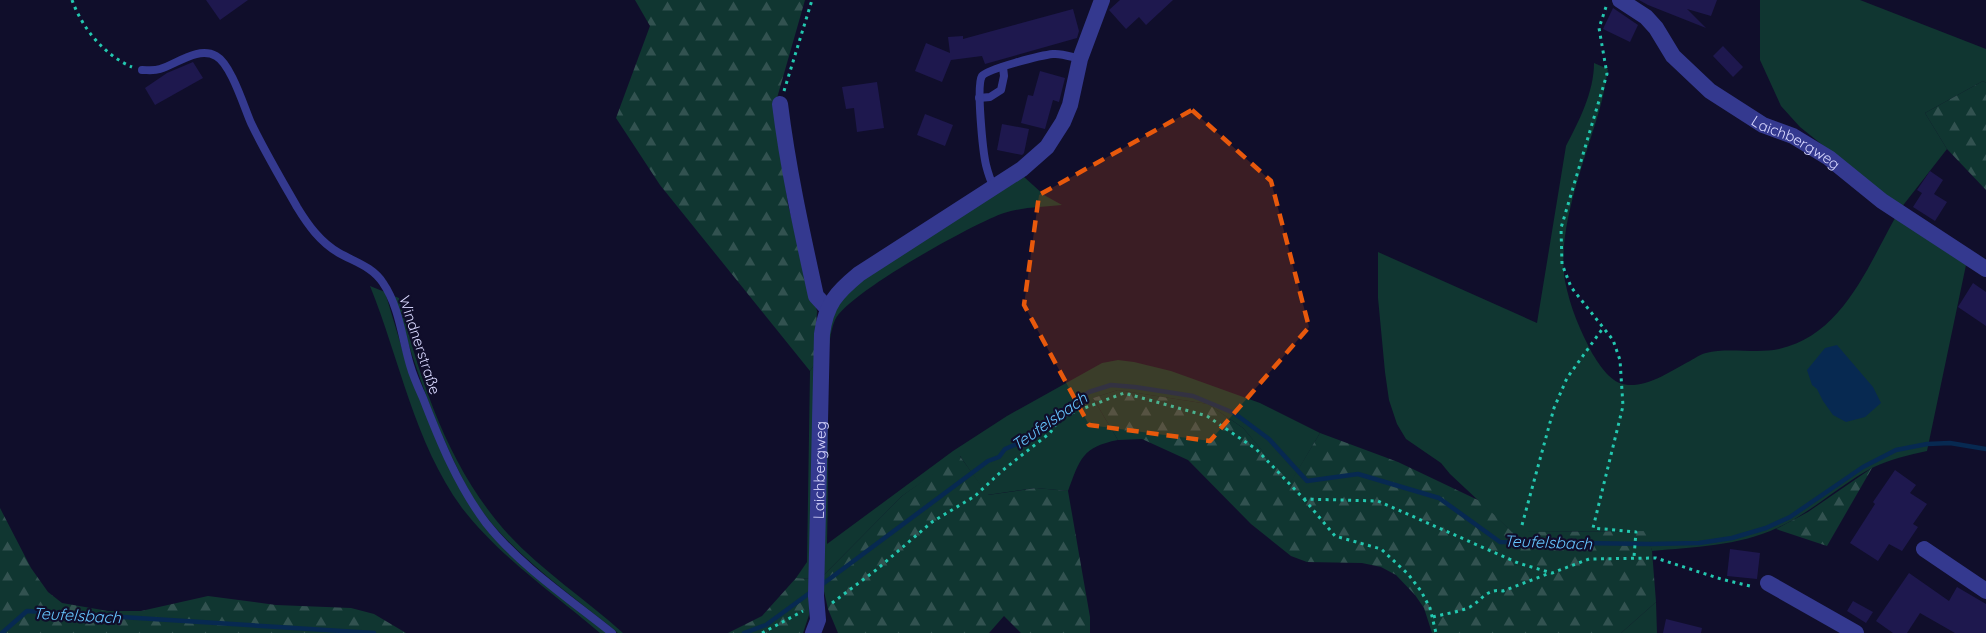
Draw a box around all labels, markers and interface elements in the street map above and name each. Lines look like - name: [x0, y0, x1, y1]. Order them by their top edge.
- street label: Laichbergweg: [1748, 111, 1845, 173]
- street label: Windnerstraße: [395, 293, 445, 397]
- water label: Teufelsbach: [1007, 387, 1092, 454]
- street label: Laichbergweg: [808, 421, 830, 519]
- water label: Teufelsbach: [1504, 530, 1593, 554]
- water label: Teufelsbach: [33, 603, 122, 627]

